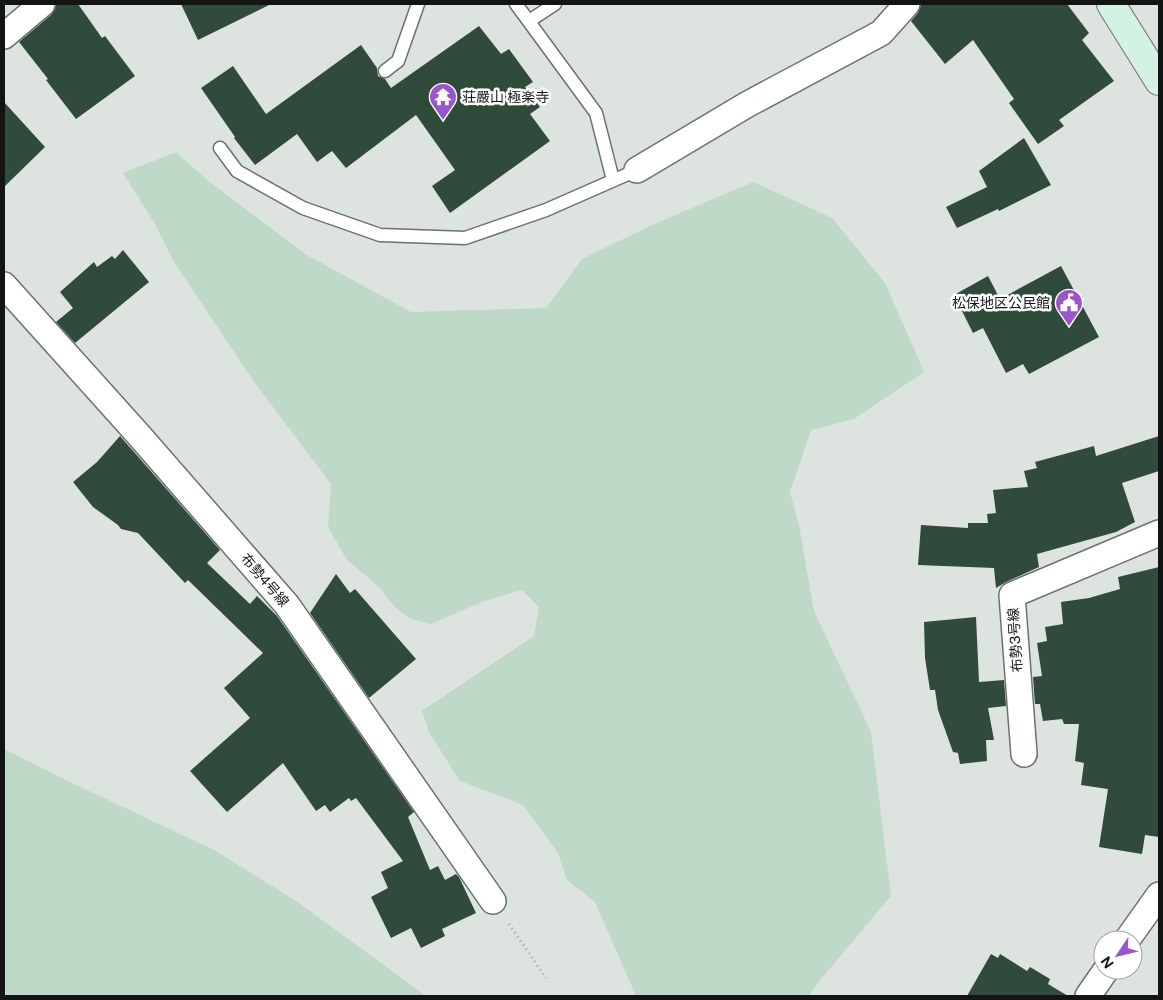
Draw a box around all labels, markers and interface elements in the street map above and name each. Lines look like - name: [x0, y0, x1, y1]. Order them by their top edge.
- temple icon: 荘嚴山 極楽寺: [428, 82, 458, 121]
- place label: 荘嚴山 極楽寺: [462, 89, 549, 105]
- public building icon: 松保地区公民館: [1054, 288, 1084, 327]
- place label: 松保地区公民館: [952, 295, 1050, 311]
- street label: 布勢4号線: [238, 550, 292, 610]
- street label: 布勢3号線: [1005, 607, 1025, 673]
- north arrow: [1093, 930, 1143, 980]
- text: N: [1098, 953, 1117, 972]

